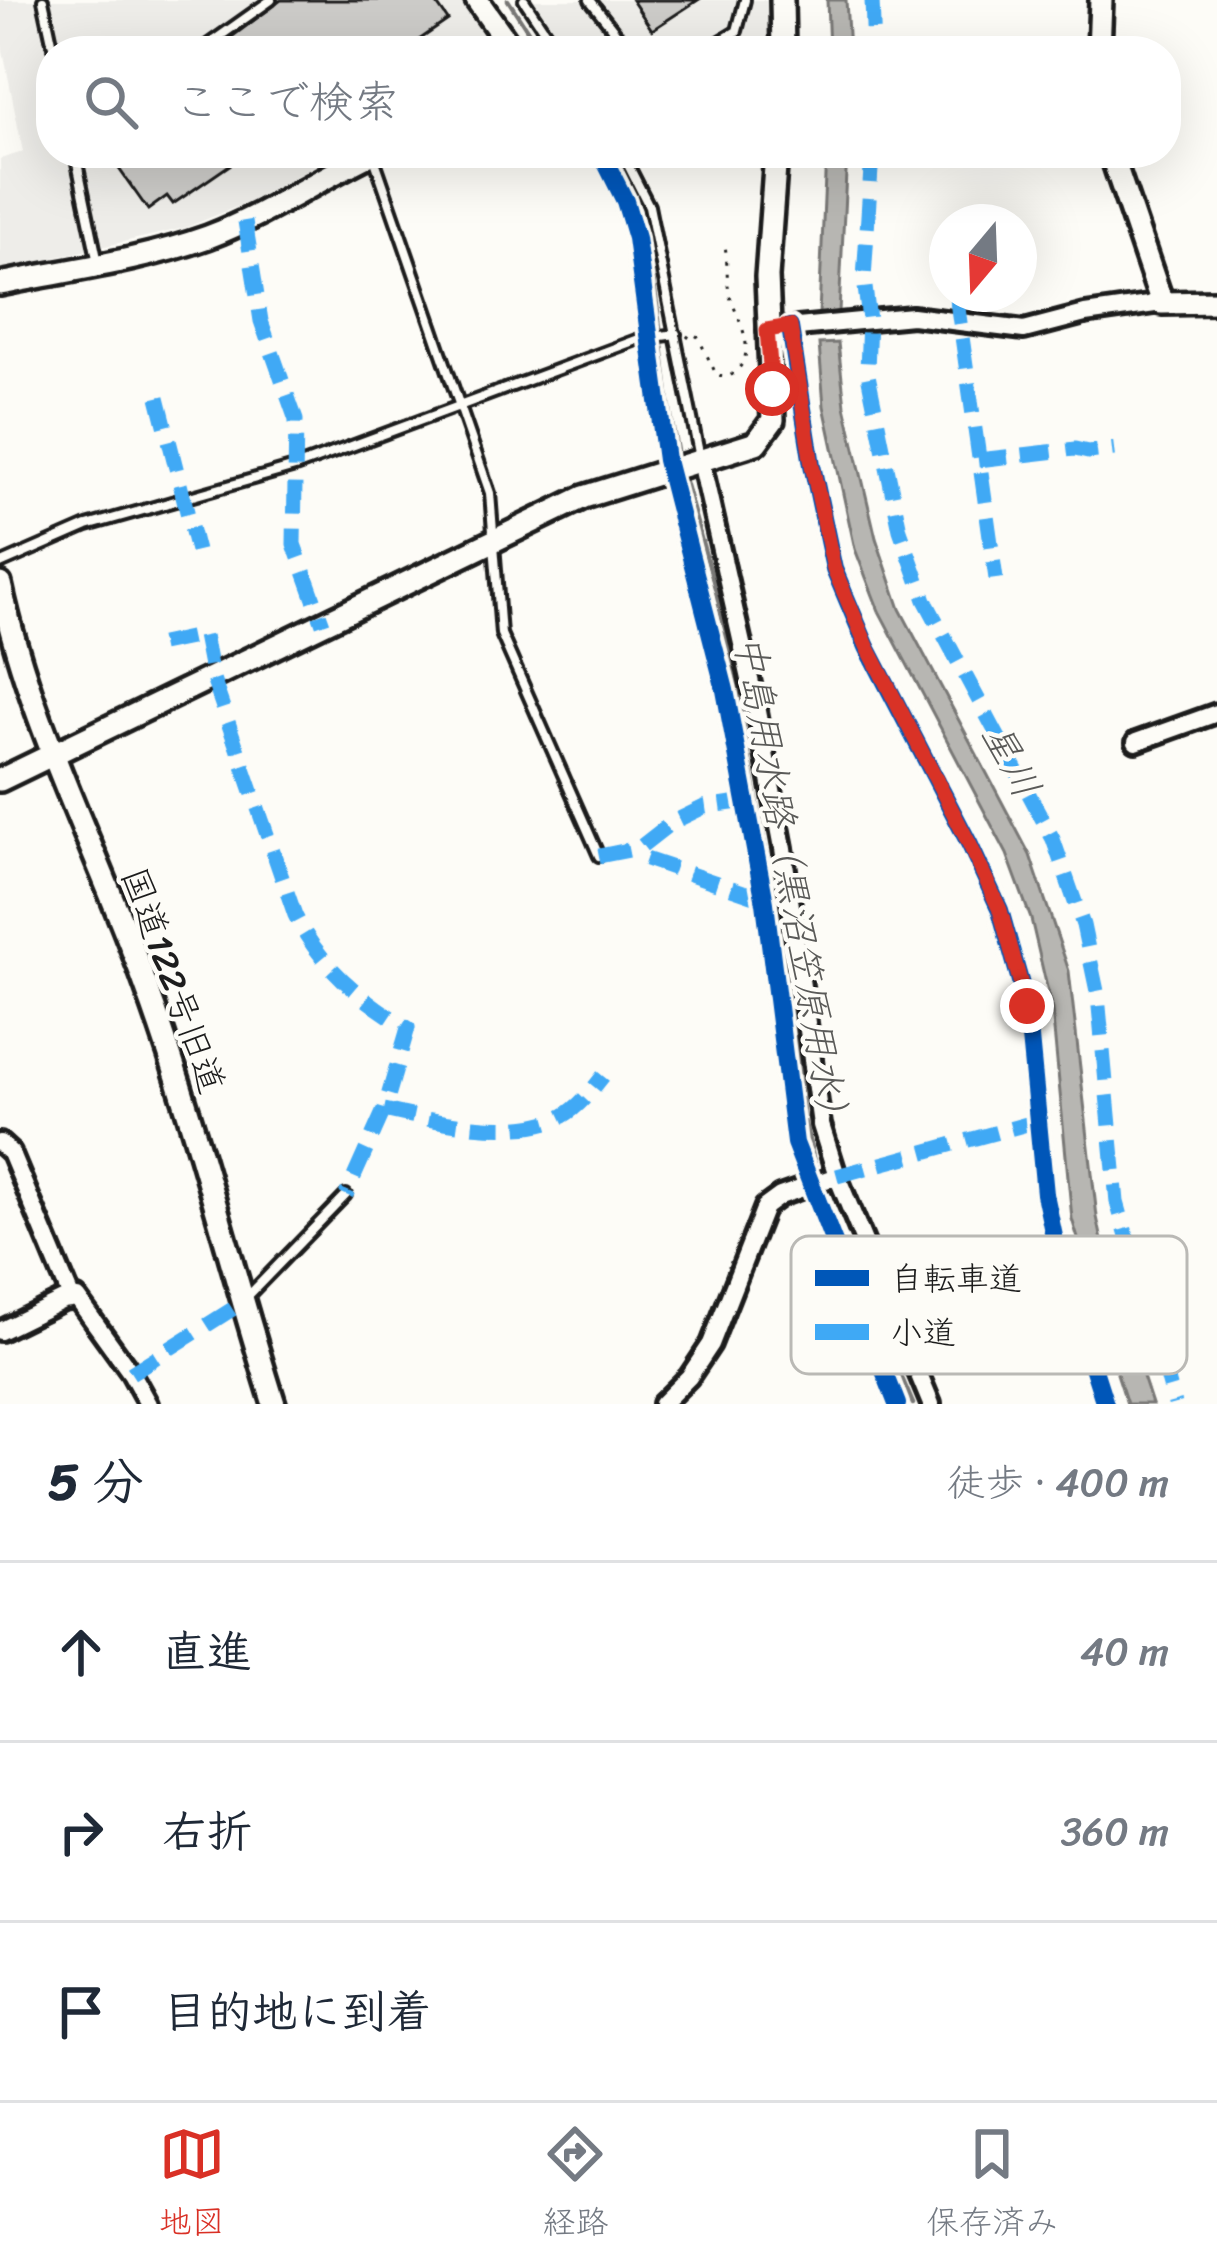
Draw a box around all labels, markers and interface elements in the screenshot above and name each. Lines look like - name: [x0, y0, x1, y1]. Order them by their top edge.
- search box: [36, 36, 1181, 168]
- text: ここで検索: [174, 62, 399, 142]
- icon: search: [78, 69, 144, 135]
- north arrow: [929, 204, 1037, 312]
- route start: [745, 362, 799, 416]
- water label: 中島用水路（黒沼笠原用水）: [715, 628, 871, 1140]
- water label: 星川: [963, 710, 1060, 811]
- street label: 国道122号旧道: [102, 858, 244, 1103]
- route end: [1000, 979, 1054, 1033]
- legend: [791, 1236, 1187, 1374]
- text: 自転車道: [890, 1250, 1022, 1308]
- text: 小道: [890, 1304, 956, 1362]
- text: 5 分: [48, 1437, 143, 1527]
- text: 徒歩 · 400 m: [947, 1448, 1169, 1517]
- text: 直進: [162, 1612, 252, 1692]
- text: 40 m: [1080, 1617, 1169, 1686]
- icon: ahead: [48, 1619, 114, 1685]
- text: 右折: [162, 1792, 252, 1872]
- text: 360 m: [1061, 1797, 1169, 1866]
- icon: right: [48, 1799, 114, 1865]
- text: 目的地に到着: [162, 1972, 432, 2052]
- icon: arrive: [48, 1979, 114, 2045]
- tab: 地図: [159, 2121, 225, 2251]
- tab: 経路: [542, 2121, 608, 2251]
- tab: 保存済み: [926, 2121, 1058, 2251]

